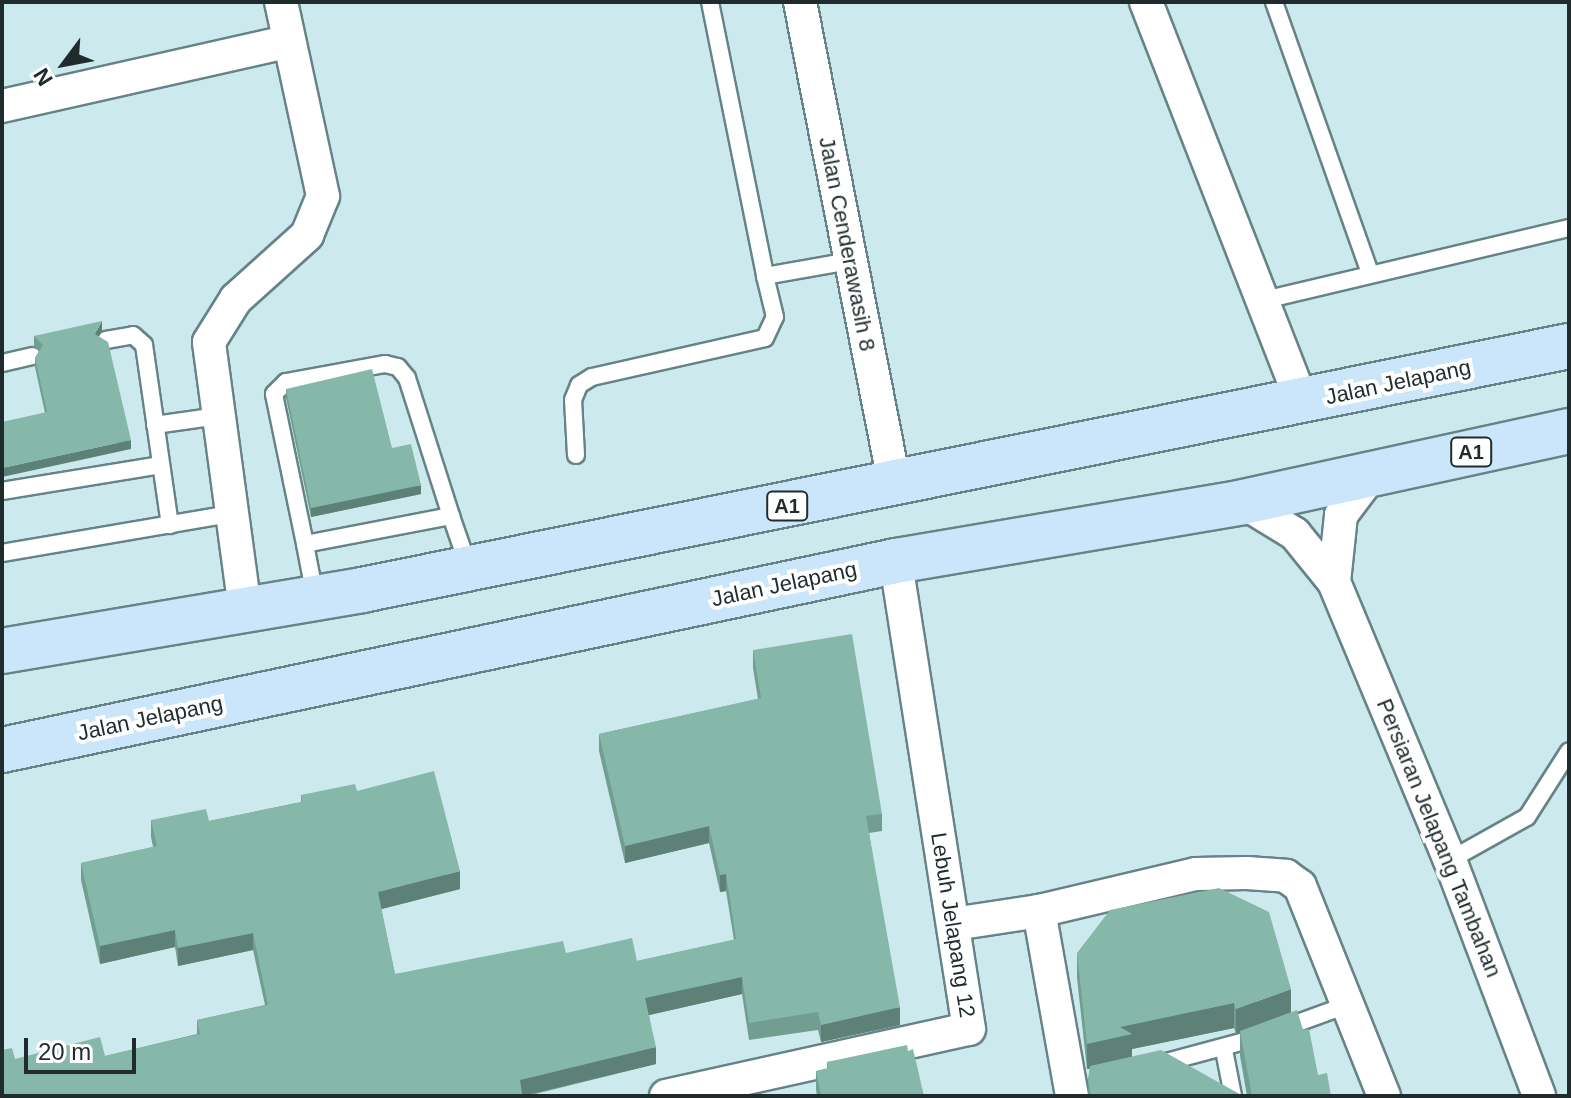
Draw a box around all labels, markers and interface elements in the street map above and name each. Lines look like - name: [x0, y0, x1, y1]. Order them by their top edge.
- north arrow: [24, 24, 104, 104]
- text: N: [28, 64, 58, 90]
- street label: Jalan Cenderawasih 8: [813, 135, 881, 353]
- street label: Jalan Jelapang: [1323, 354, 1473, 410]
- road number: A1: [1449, 436, 1493, 468]
- road number: A1: [765, 490, 809, 522]
- street label: Jalan Jelapang: [709, 556, 859, 612]
- street label: Jalan Jelapang: [75, 690, 225, 746]
- street label: Persiaran Jelapang Tambahan: [1371, 695, 1507, 981]
- street label: Lebuh Jelapang 12: [925, 831, 981, 1019]
- scale bar: [28, 1022, 140, 1072]
- text: 20 m: [38, 1038, 91, 1065]

